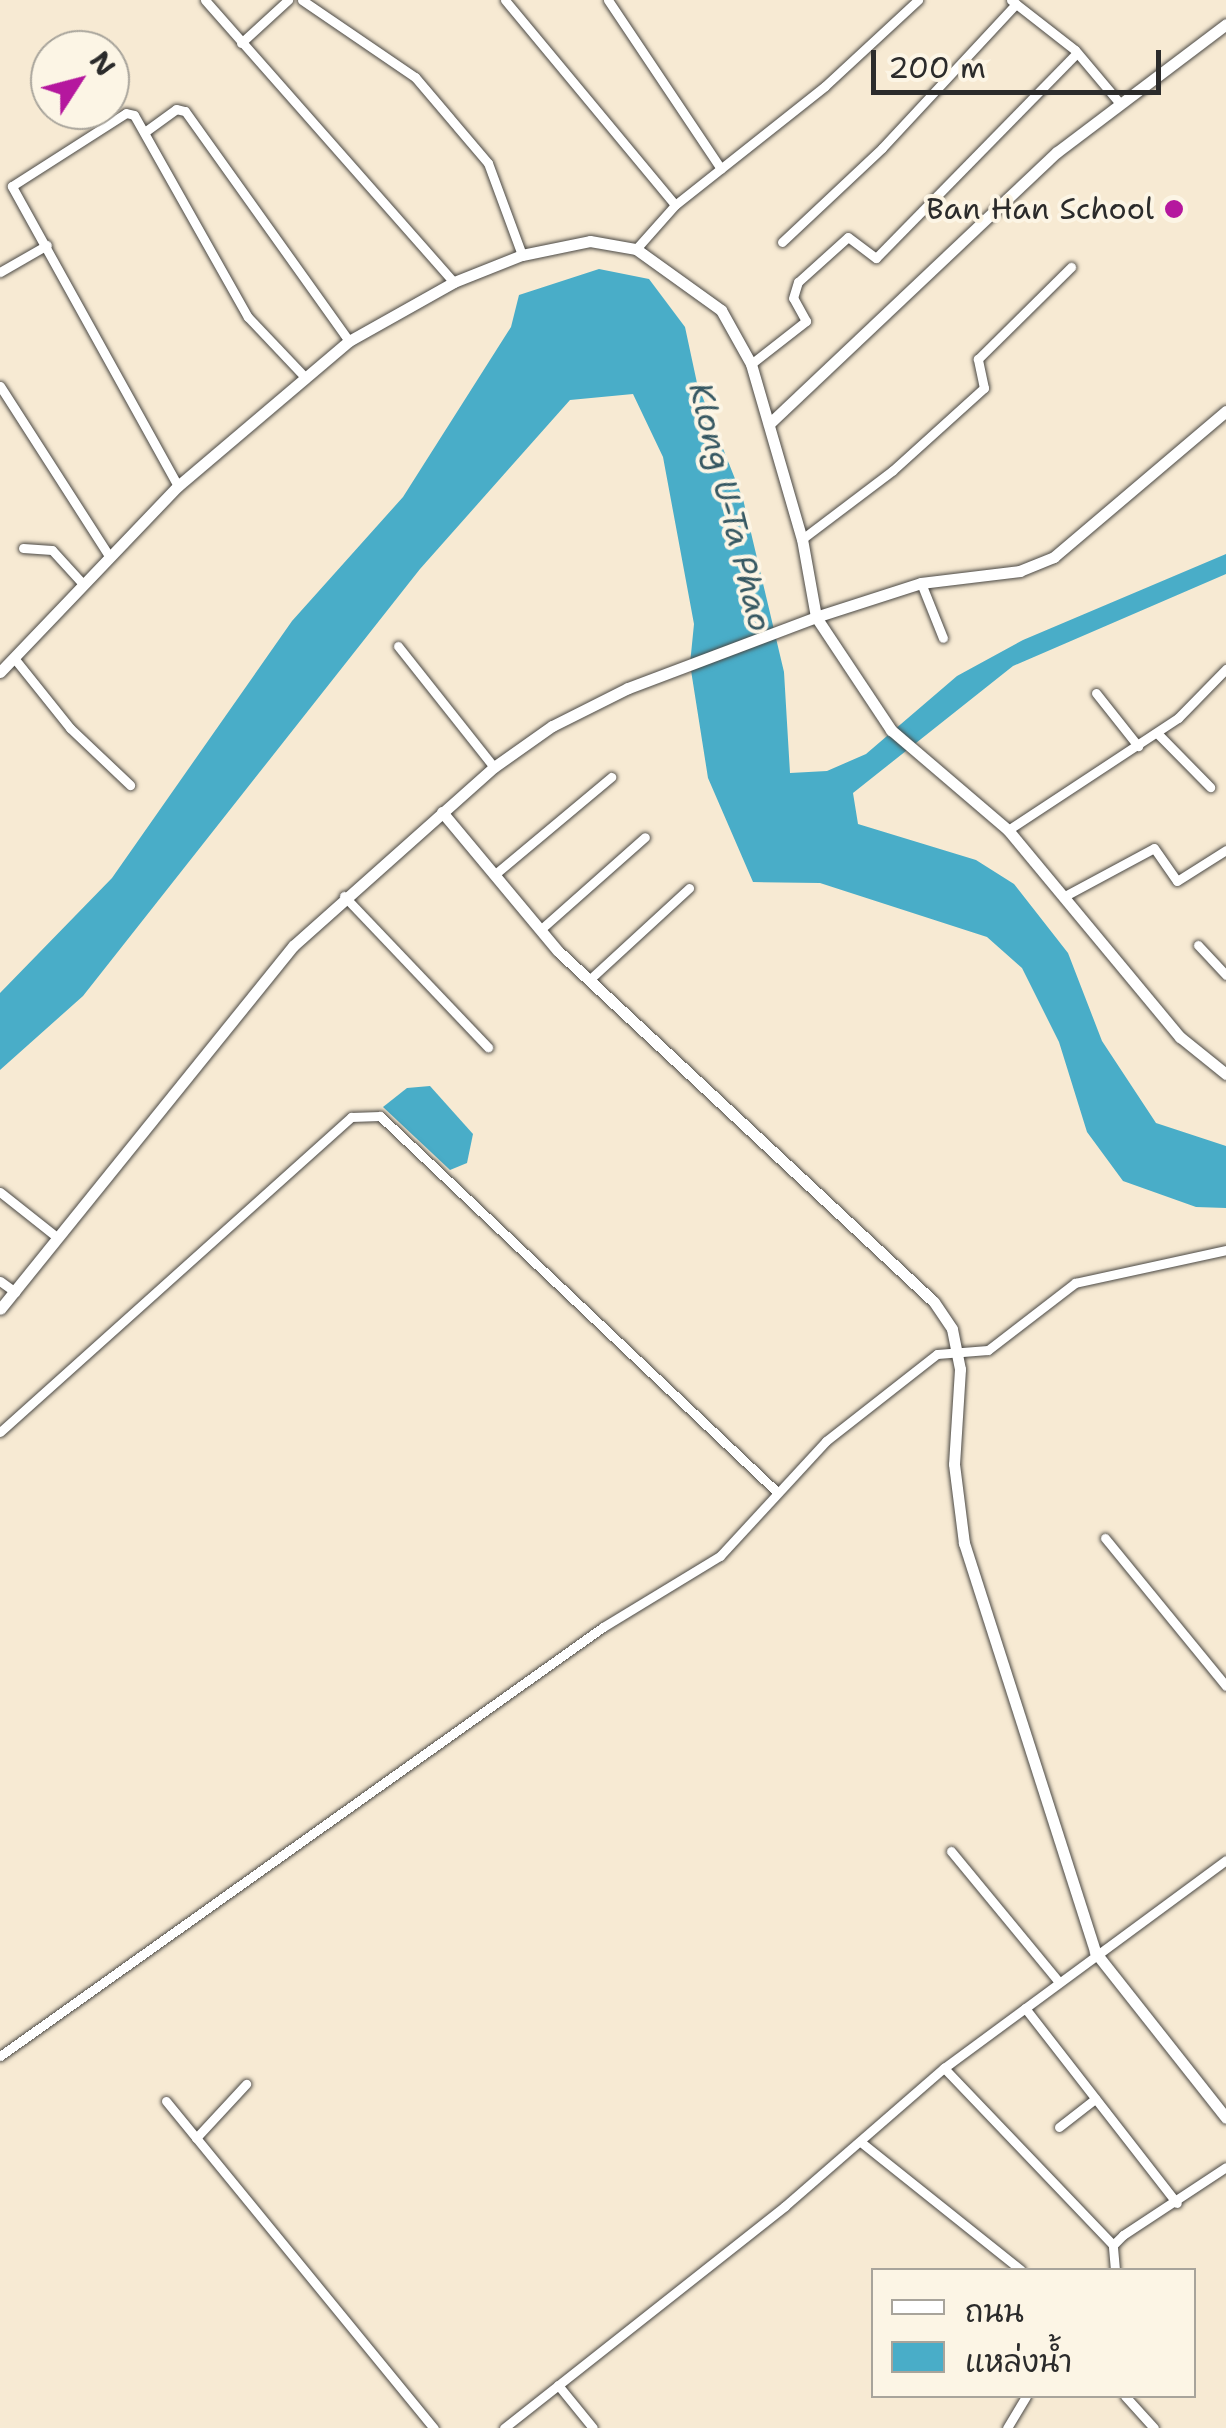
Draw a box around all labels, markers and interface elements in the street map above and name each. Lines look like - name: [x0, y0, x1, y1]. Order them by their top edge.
- north arrow: [30, 30, 130, 130]
- scale bar: [876, 30, 1166, 92]
- text: N: [81, 43, 125, 84]
- text: 200 m: [888, 47, 986, 88]
- place label: Ban Han School: [926, 191, 1154, 227]
- marker: Ban Han School: [1163, 198, 1185, 220]
- water label: Klong U-Ta Phao: [681, 379, 779, 635]
- legend: [871, 2268, 1196, 2398]
- text: ถนน: [965, 2291, 1024, 2332]
- text: แหล่งน้ำ: [965, 2341, 1072, 2382]

